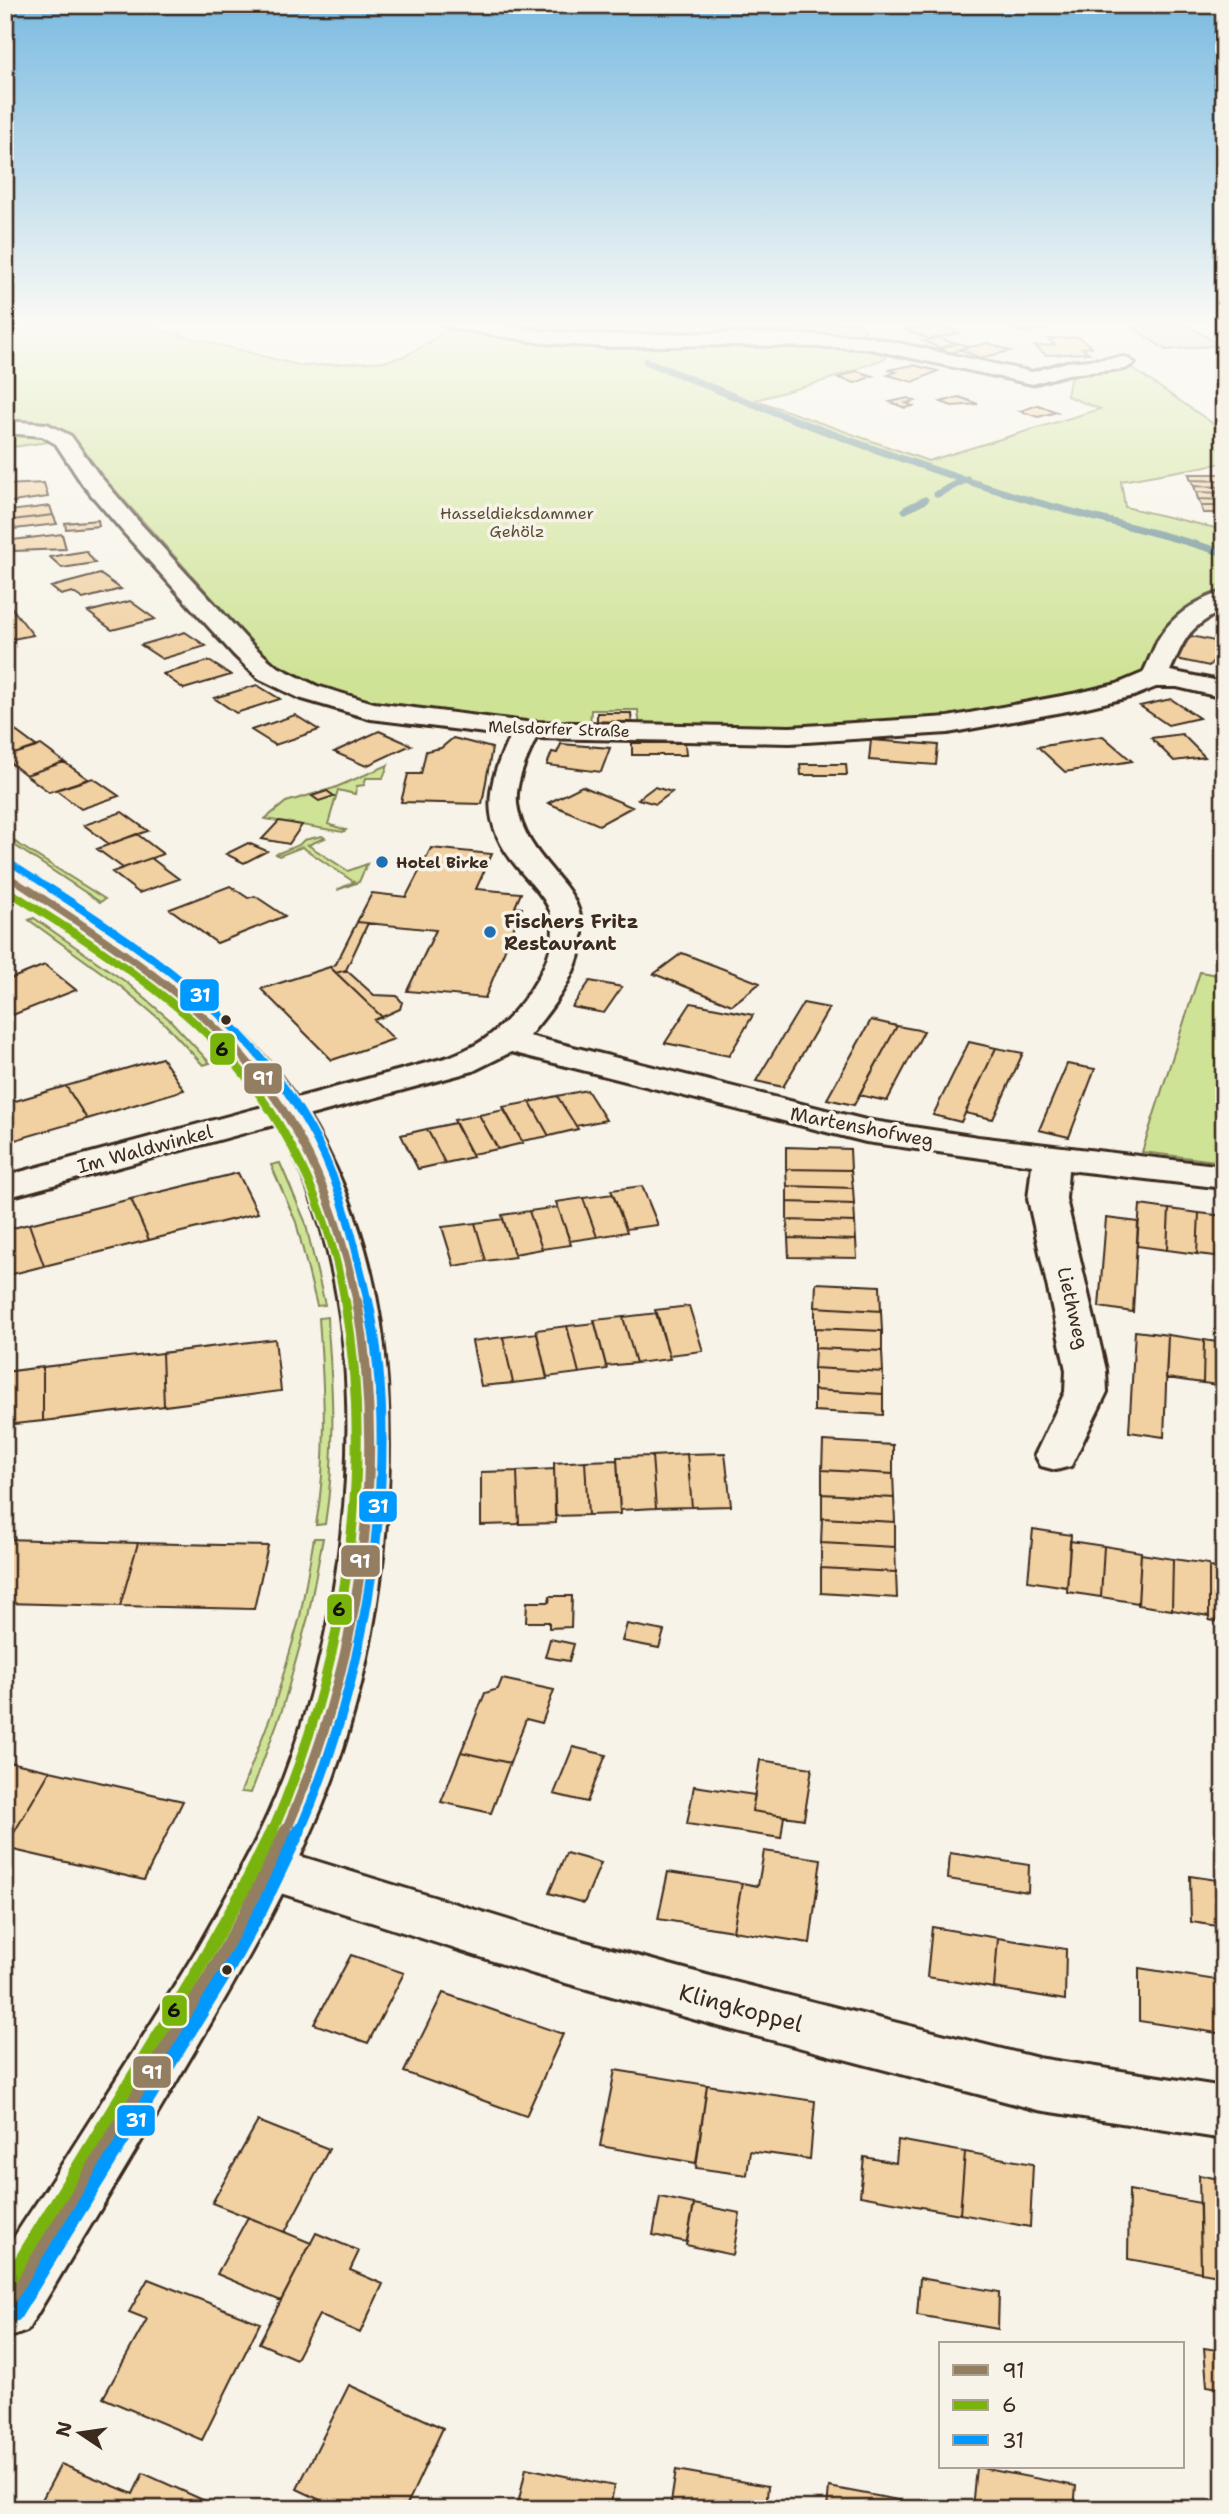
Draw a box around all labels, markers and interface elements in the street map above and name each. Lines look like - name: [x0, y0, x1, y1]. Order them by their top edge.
- park label: Hasseldieksdammer Gehölz: [440, 503, 594, 542]
- street label: Melsdorfer Straße: [488, 716, 630, 742]
- place label: Hotel Birke: [396, 852, 489, 873]
- marker: Hotel Birke: [374, 854, 390, 870]
- place label: Fischers Fritz Restaurant: [504, 909, 638, 956]
- marker: Fischers Fritz Restaurant: [482, 924, 498, 940]
- line badge: 31: [179, 978, 220, 1012]
- text: 31: [189, 983, 211, 1008]
- unlabelled marker: [219, 1013, 233, 1027]
- line badge: 6: [209, 1032, 236, 1066]
- text: 6: [215, 1037, 229, 1062]
- line badge: 91: [243, 1062, 283, 1095]
- text: 91: [252, 1066, 274, 1091]
- street label: Martenshofweg: [788, 1101, 936, 1153]
- street label: Im Waldwinkel: [75, 1119, 216, 1179]
- street label: Liethweg: [1051, 1265, 1095, 1351]
- line badge: 31: [358, 1490, 398, 1523]
- text: 31: [367, 1494, 389, 1519]
- line badge: 91: [340, 1544, 381, 1578]
- text: 91: [349, 1549, 371, 1574]
- line badge: 6: [326, 1593, 353, 1626]
- text: 6: [332, 1597, 346, 1622]
- unlabelled marker: [220, 1963, 234, 1977]
- street label: Klingkoppel: [676, 1977, 806, 2039]
- line badge: 6: [161, 1994, 188, 2027]
- text: 6: [167, 1998, 181, 2023]
- line badge: 91: [132, 2055, 172, 2089]
- text: 91: [141, 2060, 163, 2085]
- line badge: 31: [116, 2104, 156, 2137]
- text: 31: [125, 2108, 147, 2133]
- legend: [939, 2342, 1184, 2468]
- text: 91: [1002, 2357, 1025, 2385]
- text: 6: [1002, 2391, 1017, 2419]
- north arrow: [46, 2398, 116, 2468]
- text: N: [50, 2419, 78, 2439]
- text: 31: [1002, 2427, 1024, 2455]

